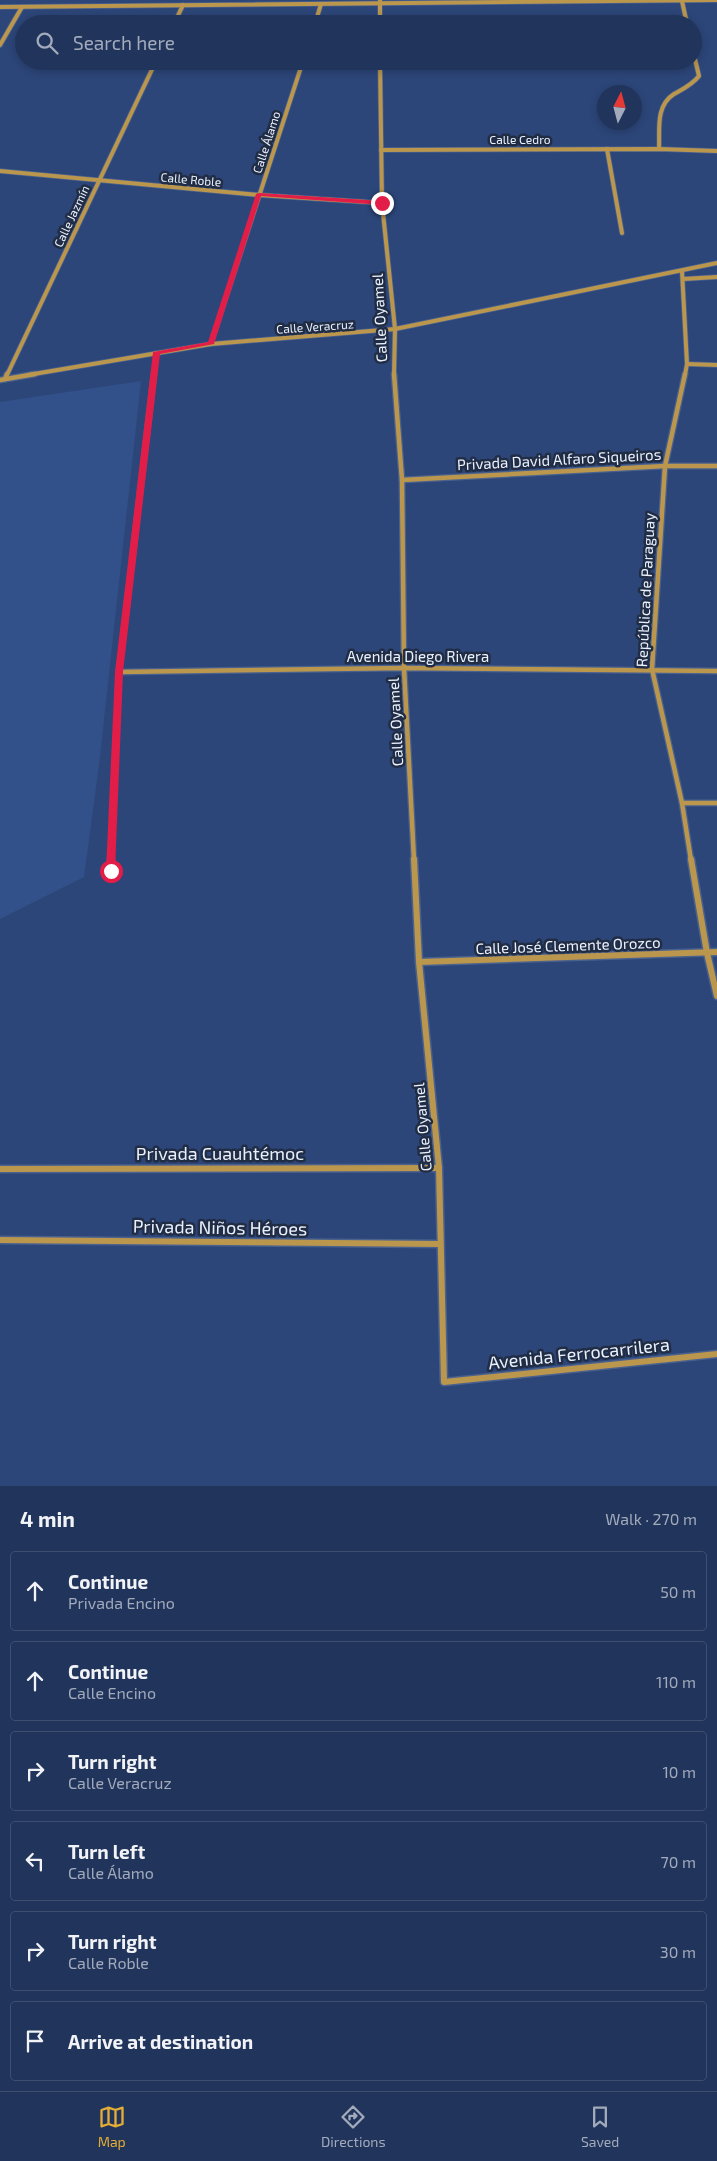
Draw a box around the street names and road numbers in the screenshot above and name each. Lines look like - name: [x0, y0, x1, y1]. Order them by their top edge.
- street label: Calle Álamo: [249, 109, 283, 175]
- street label: Calle Cedro: [489, 132, 551, 146]
- street label: Calle Roble: [160, 169, 222, 189]
- street label: Calle Jazmín: [51, 183, 91, 249]
- street label: Calle Oyamel: [368, 273, 390, 363]
- street label: Calle Veracruz: [276, 316, 354, 336]
- street label: Privada David Alfaro Siqueiros: [456, 445, 662, 473]
- street label: República de Paraguay: [632, 512, 658, 668]
- street label: Avenida Diego Rivera: [347, 647, 489, 665]
- street label: Calle Oyamel: [384, 677, 406, 767]
- street label: Calle José Clemente Orozco: [475, 933, 661, 957]
- street label: Calle Oyamel: [409, 1081, 435, 1172]
- street label: Privada Cuauhtémoc: [136, 1142, 304, 1164]
- street label: Privada Niños Héroes: [133, 1214, 307, 1240]
- street label: Avenida Ferrocarrilera: [487, 1333, 671, 1373]

